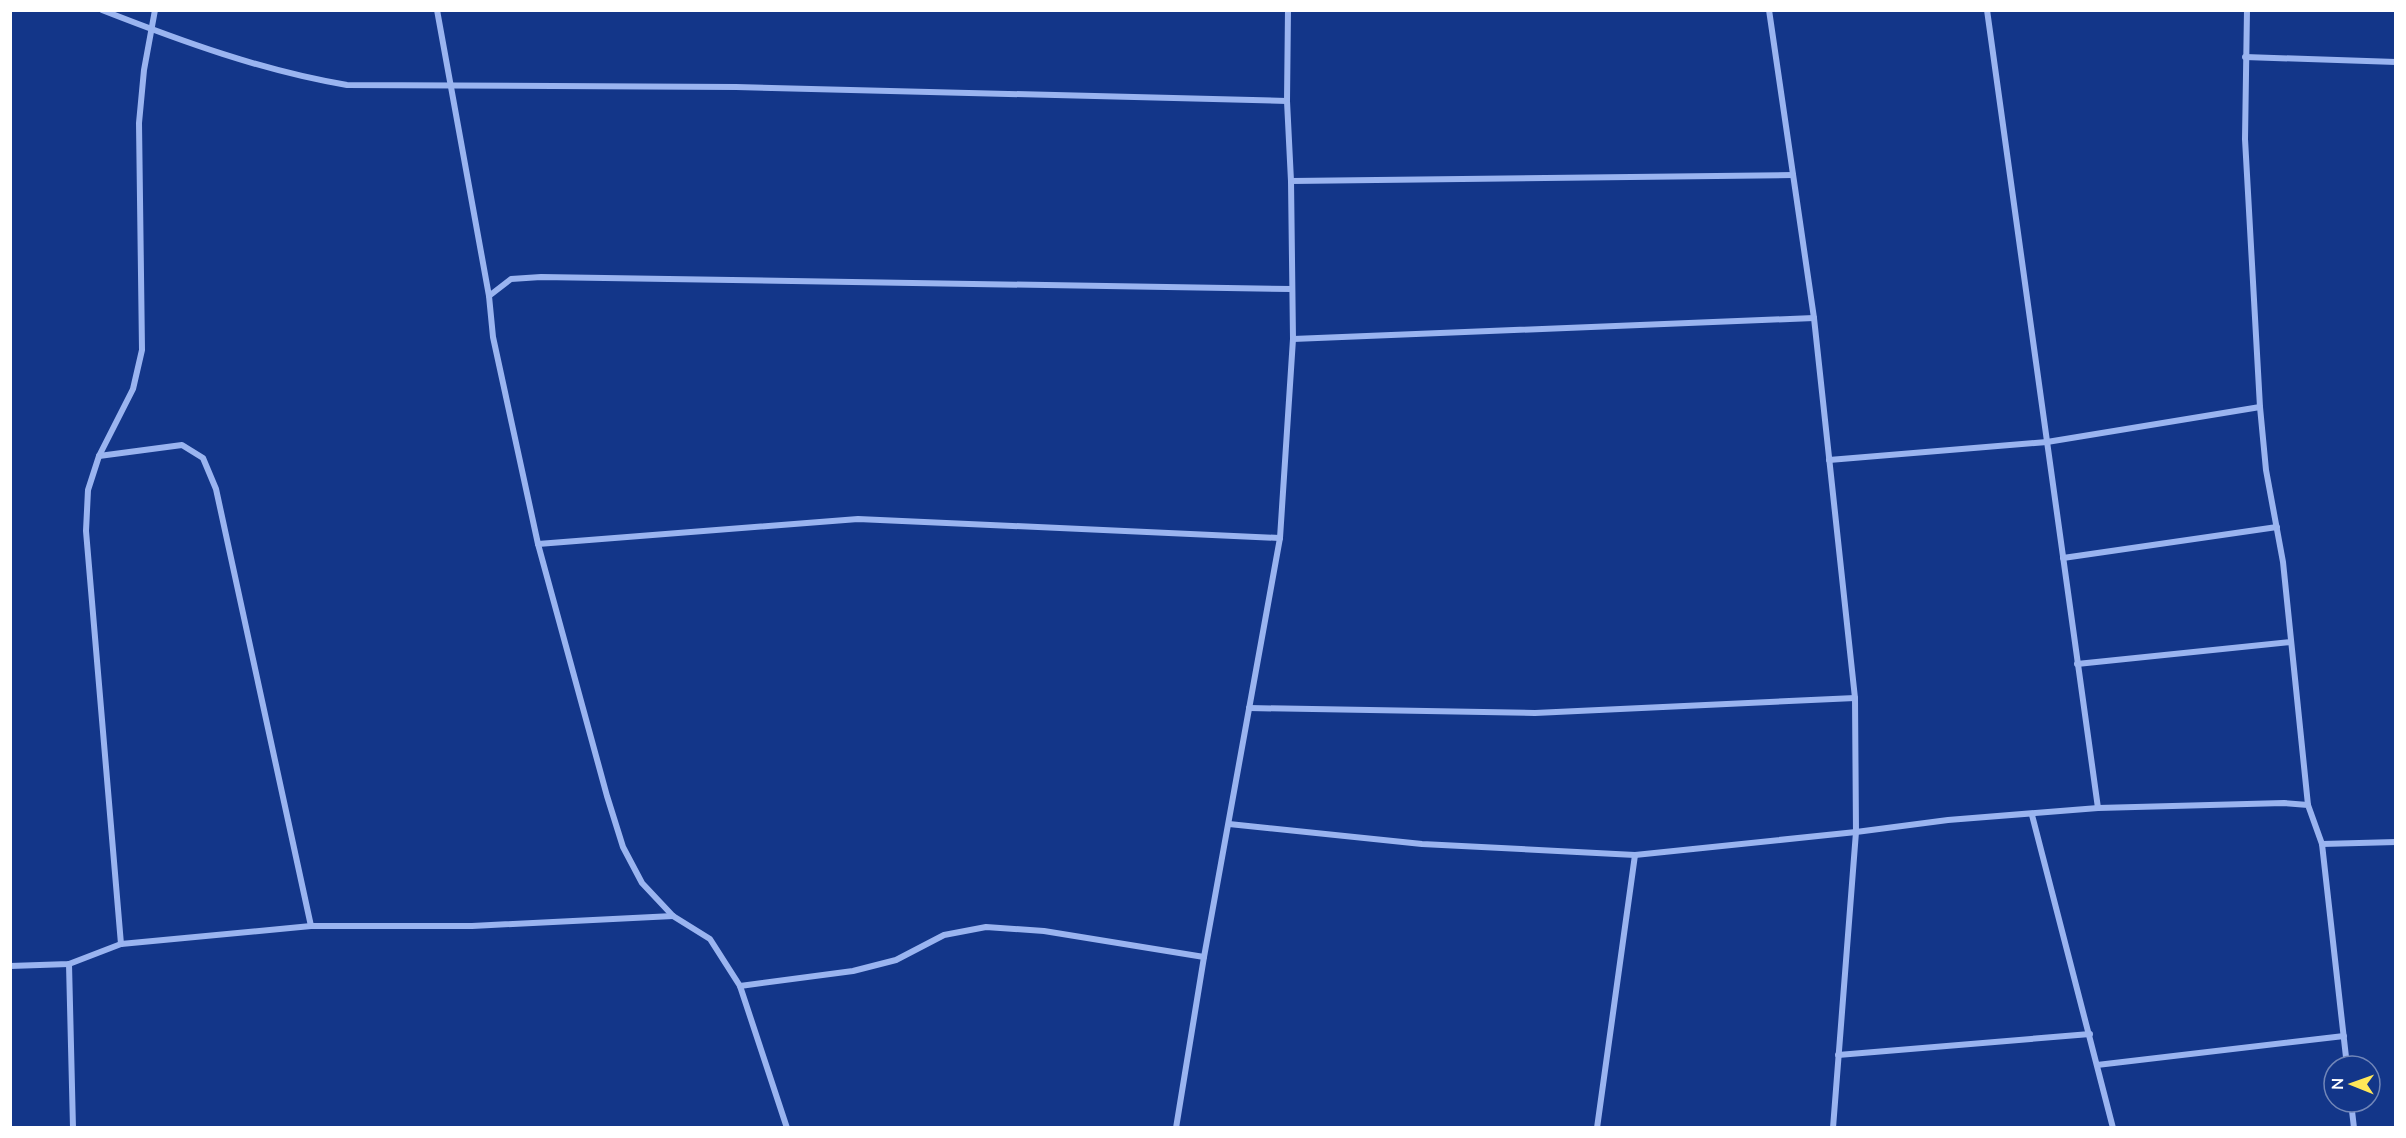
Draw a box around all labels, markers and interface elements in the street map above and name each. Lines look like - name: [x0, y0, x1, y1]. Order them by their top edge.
- north arrow: [2322, 1054, 2382, 1114]
- text: N: [2327, 1078, 2347, 1090]

